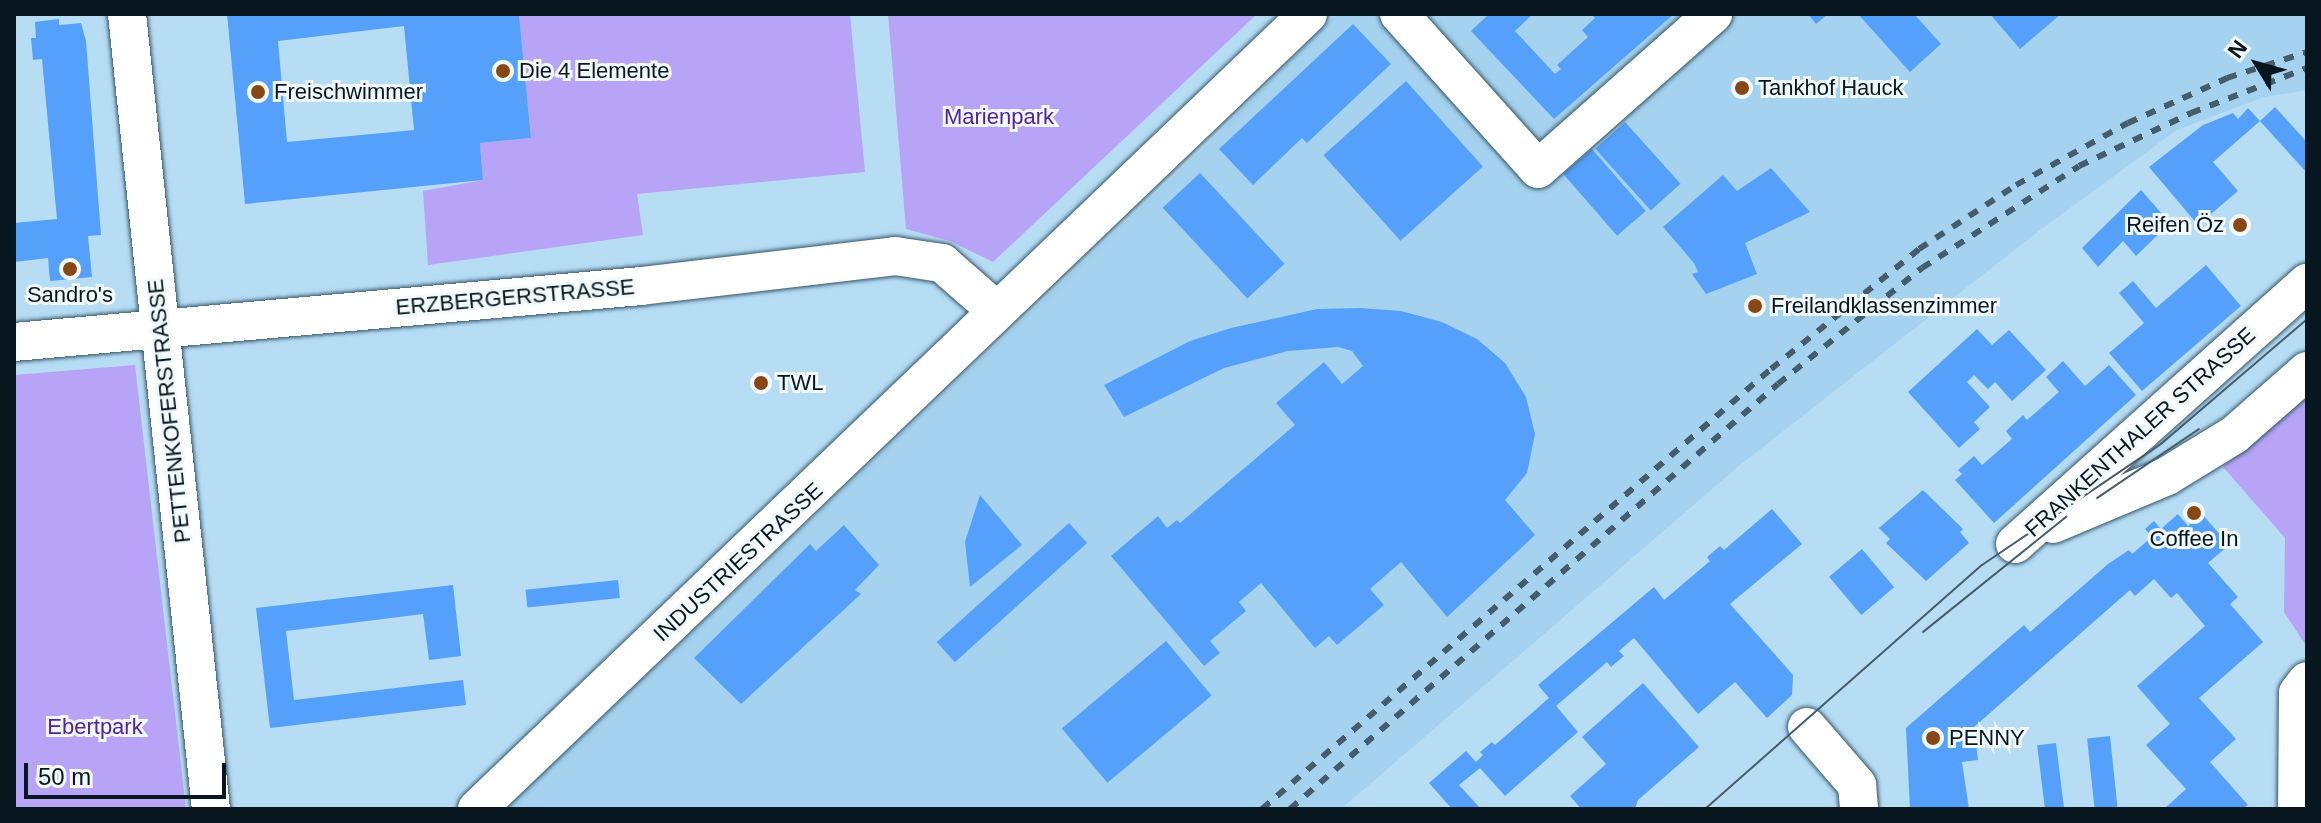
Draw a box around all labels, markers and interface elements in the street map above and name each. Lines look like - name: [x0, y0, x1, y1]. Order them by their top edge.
- north arrow: [2217, 24, 2297, 104]
- text: N: [2223, 35, 2252, 63]
- place label: Die 4 Elemente: [519, 58, 669, 84]
- marker: Die 4 Elemente: [494, 62, 512, 80]
- place label: Tankhof Hauck: [1758, 75, 1904, 101]
- place label: Freischwimmer: [274, 79, 423, 105]
- marker: Tankhof Hauck: [1733, 79, 1751, 97]
- marker: Freischwimmer: [249, 83, 267, 101]
- park label: Marienpark: [944, 104, 1054, 130]
- place label: Reifen Öz: [2126, 212, 2224, 238]
- marker: Reifen Öz: [2231, 216, 2249, 234]
- marker: Sandro's: [61, 260, 79, 278]
- street label: ERZBERGERSTRASSE: [395, 273, 635, 321]
- street label: PETTENKOFERSTRASSE: [142, 278, 196, 544]
- place label: Sandro's: [27, 282, 113, 308]
- place label: Freilandklassenzimmer: [1771, 293, 1997, 319]
- marker: Freilandklassenzimmer: [1746, 297, 1764, 315]
- street label: FRANKENTHALER STRASSE: [2019, 322, 2261, 542]
- place label: TWL: [777, 370, 823, 396]
- marker: TWL: [752, 374, 770, 392]
- street label: INDUSTRIESTRASSE: [648, 477, 828, 647]
- marker: Coffee In: [2185, 504, 2203, 522]
- place label: Coffee In: [2150, 526, 2238, 552]
- park label: Ebertpark: [47, 714, 143, 740]
- place label: PENNY: [1949, 725, 2025, 751]
- marker: PENNY: [1924, 729, 1942, 747]
- scale bar: [28, 747, 230, 797]
- text: 50 m: [38, 763, 91, 790]

